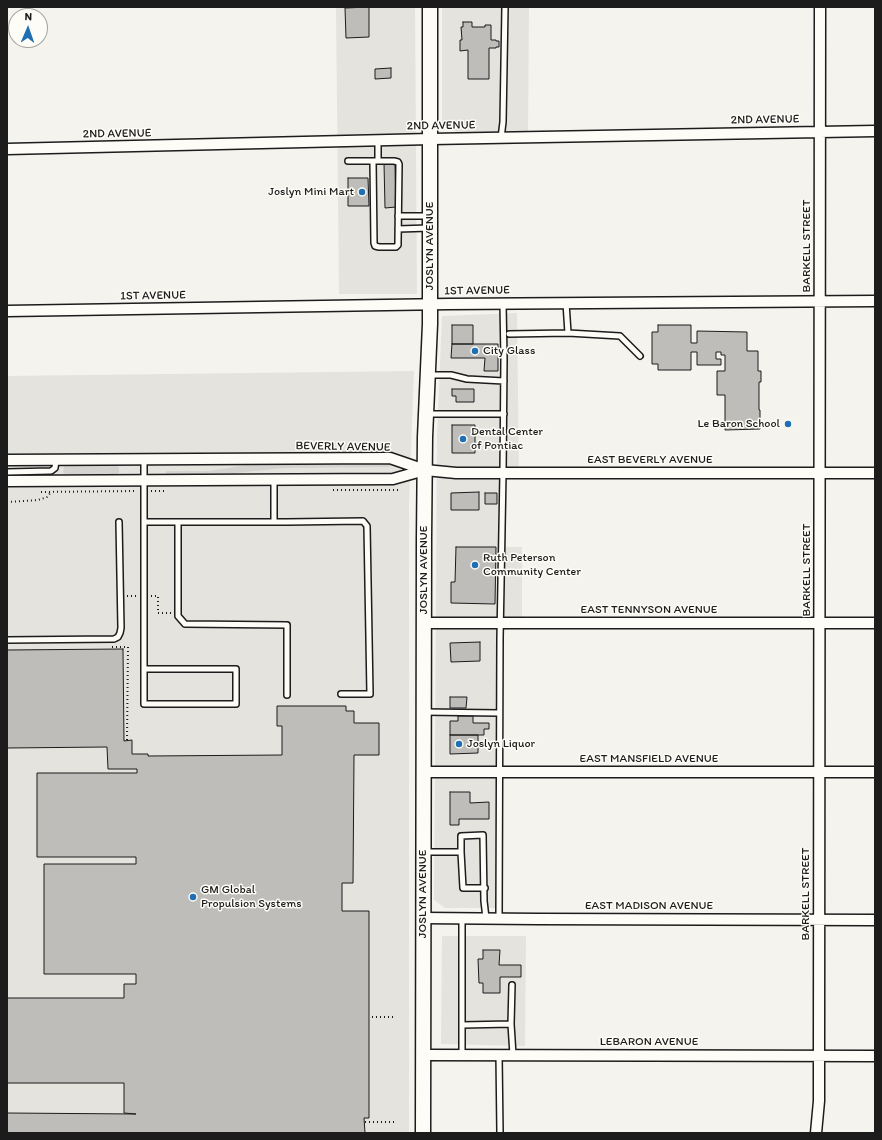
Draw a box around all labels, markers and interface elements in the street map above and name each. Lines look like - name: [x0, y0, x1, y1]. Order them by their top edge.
- north arrow: [8, 8, 48, 48]
- text: N: [24, 10, 32, 23]
- street label: 2ND AVENUE: [731, 112, 799, 128]
- street label: 2ND AVENUE: [407, 118, 475, 134]
- street label: 2ND AVENUE: [83, 126, 151, 142]
- place label: Joslyn Mini Mart: [268, 185, 354, 199]
- marker: Joslyn Mini Mart: [357, 187, 367, 197]
- street label: BARKELL STREET: [800, 200, 814, 292]
- street label: JOSLYN AVENUE: [423, 202, 437, 290]
- street label: 1ST AVENUE: [444, 283, 510, 299]
- street label: 1ST AVENUE: [120, 288, 186, 304]
- place label: City Glass: [483, 344, 535, 358]
- marker: City Glass: [470, 346, 480, 356]
- place label: Le Baron School: [697, 417, 780, 431]
- marker: Le Baron School: [783, 419, 793, 429]
- place label: Dental Center of Pontiac: [471, 425, 543, 453]
- marker: Dental Center of Pontiac: [458, 434, 468, 444]
- street label: BEVERLY AVENUE: [295, 439, 391, 455]
- street label: EAST BEVERLY AVENUE: [587, 453, 713, 467]
- street label: BARKELL STREET: [800, 524, 814, 616]
- street label: JOSLYN AVENUE: [417, 526, 431, 614]
- place label: Ruth Peterson Community Center: [483, 551, 581, 579]
- marker: Ruth Peterson Community Center: [470, 560, 480, 570]
- street label: EAST TENNYSON AVENUE: [581, 603, 717, 617]
- place label: Joslyn Liquor: [467, 737, 535, 751]
- marker: Joslyn Liquor: [454, 739, 464, 749]
- street label: EAST MANSFIELD AVENUE: [580, 752, 718, 766]
- street label: BARKELL STREET: [799, 848, 813, 940]
- street label: JOSLYN AVENUE: [416, 850, 430, 938]
- place label: GM Global Propulsion Systems: [201, 883, 302, 911]
- marker: GM Global Propulsion Systems: [188, 892, 198, 902]
- street label: EAST MADISON AVENUE: [585, 899, 713, 913]
- street label: LEBARON AVENUE: [600, 1035, 698, 1049]

